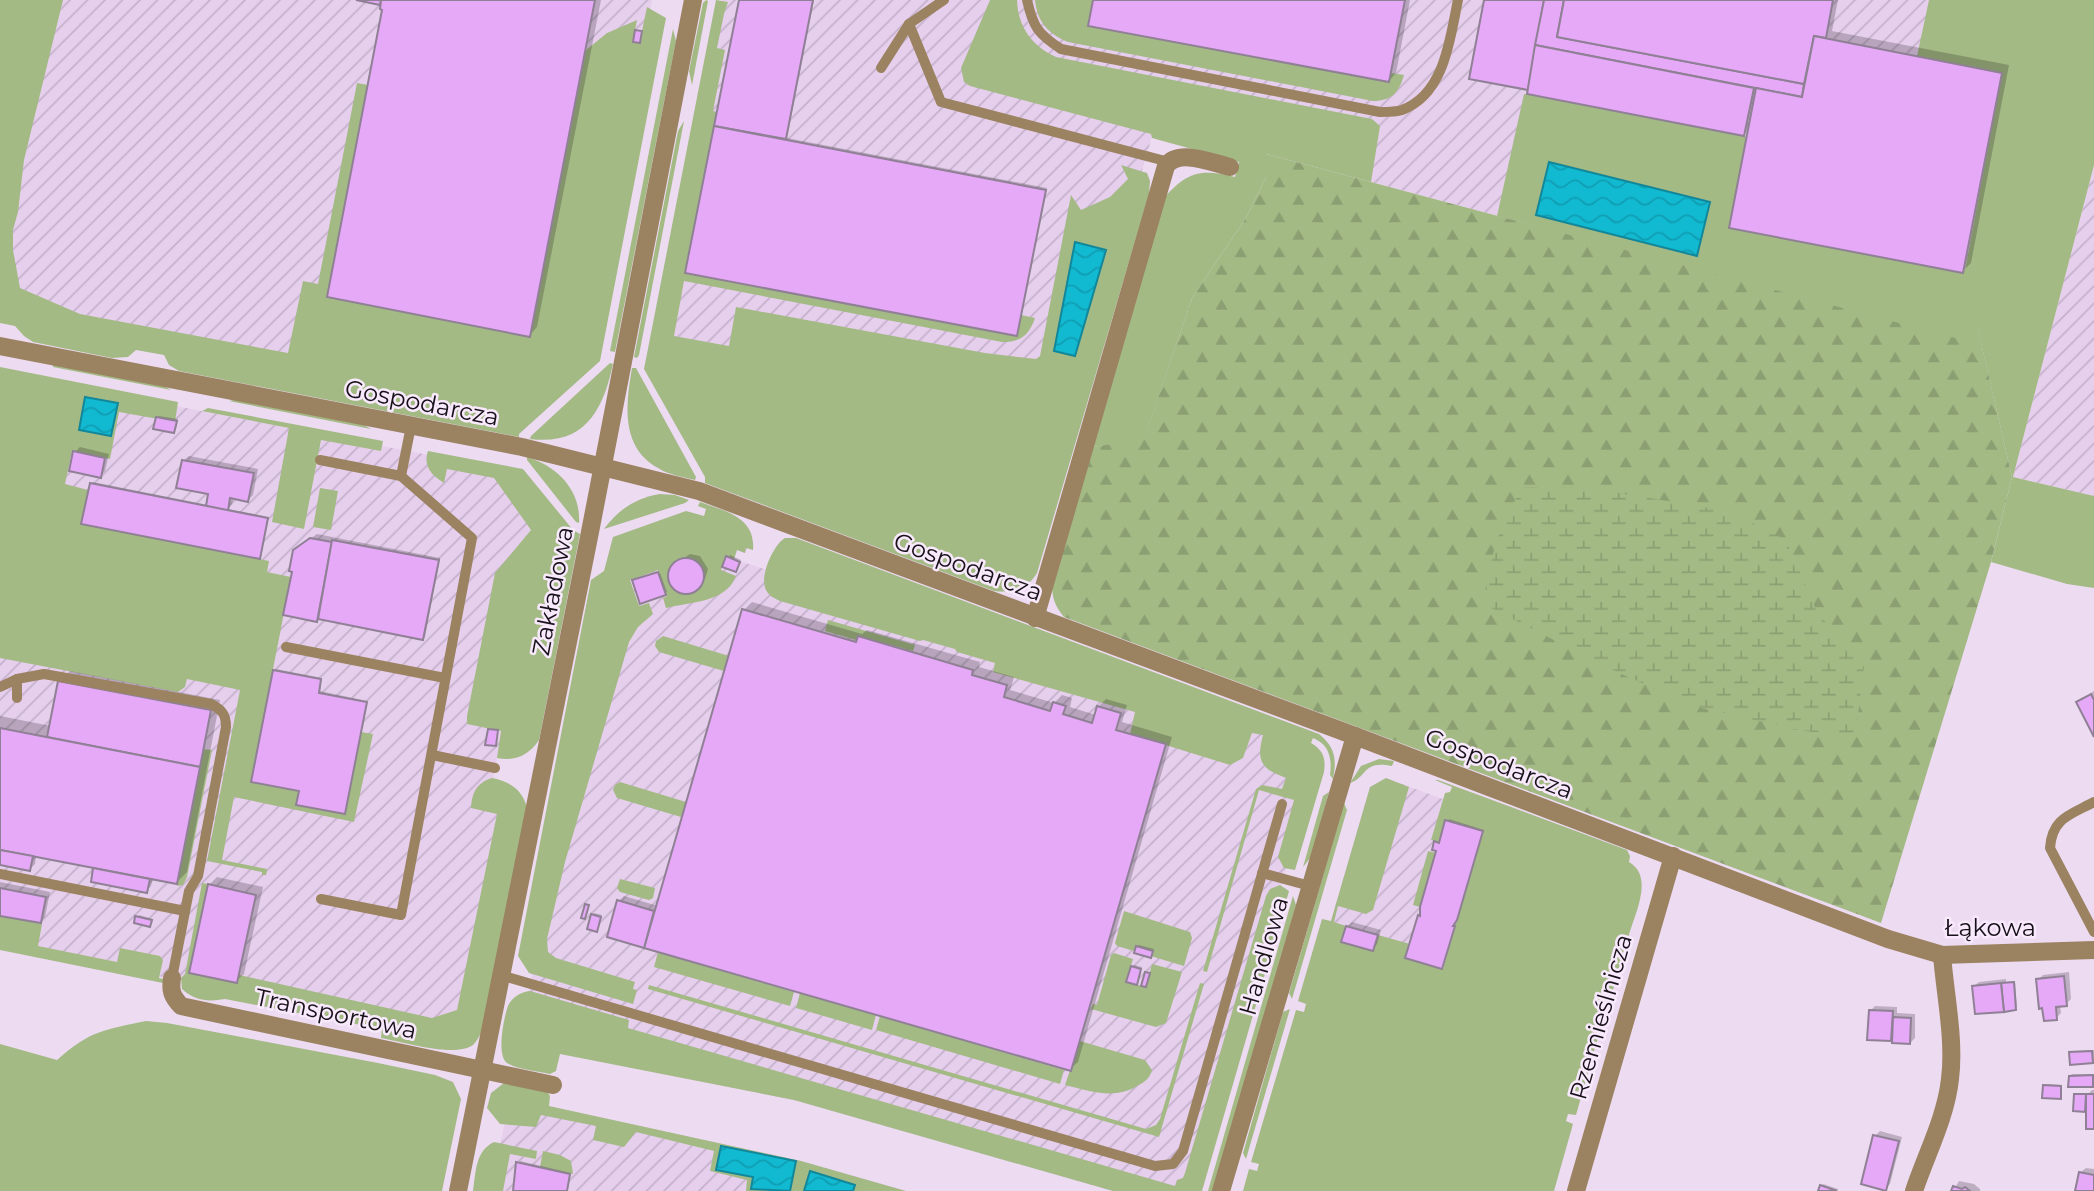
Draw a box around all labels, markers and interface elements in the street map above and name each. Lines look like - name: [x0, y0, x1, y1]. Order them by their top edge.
- street label: Gospodarcza: [343, 373, 501, 432]
- street label: Zakładowa: [526, 524, 579, 658]
- street label: Gospodarcza: [890, 526, 1046, 607]
- street label: Gospodarcza: [1421, 722, 1577, 805]
- street label: Handlowa: [1233, 893, 1294, 1019]
- street label: Łąkowa: [1944, 913, 2036, 942]
- street label: Rzemieślnicza: [1563, 931, 1638, 1103]
- street label: Transportowa: [253, 982, 419, 1045]

